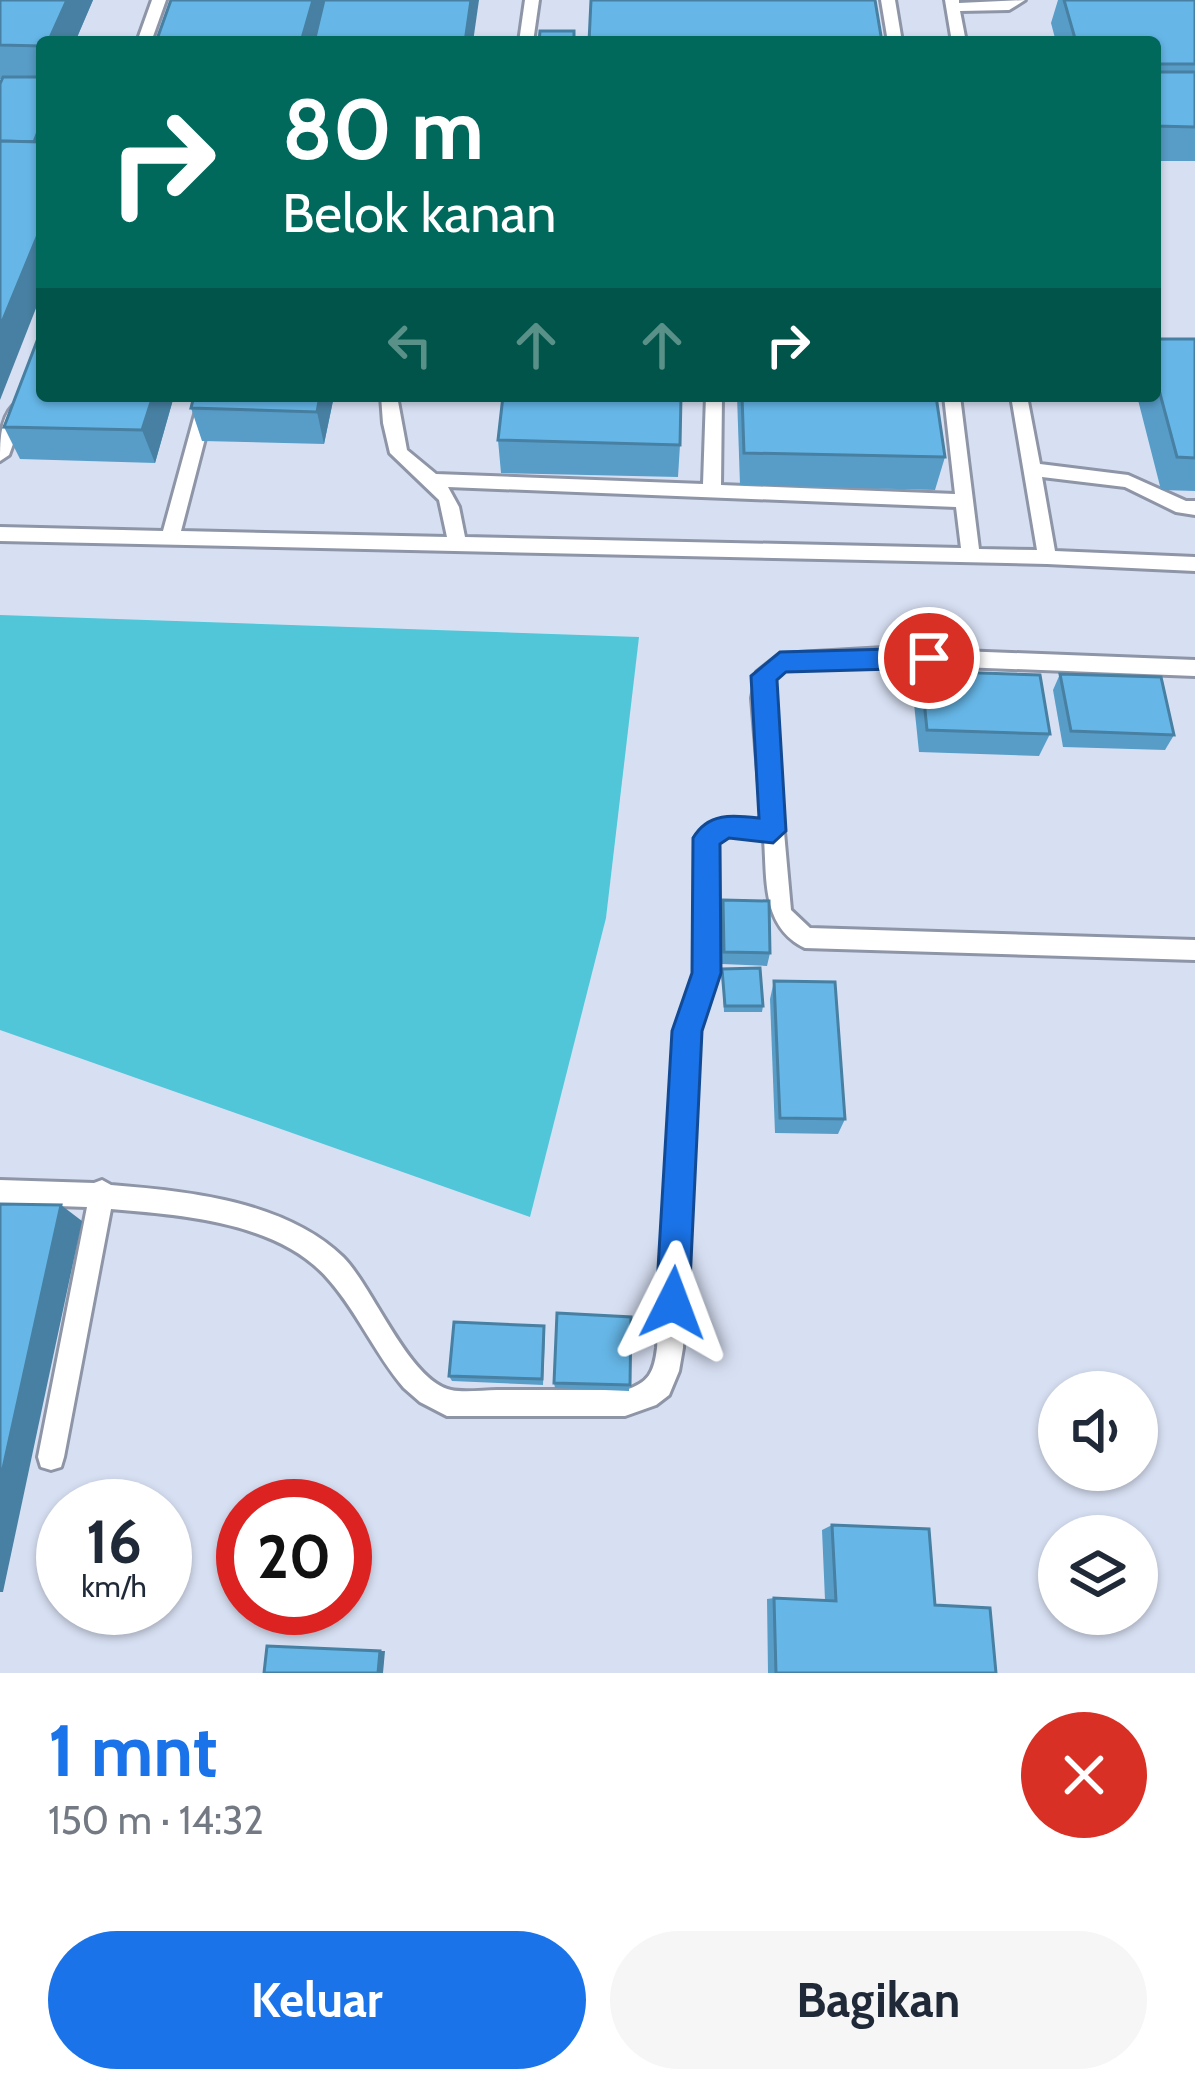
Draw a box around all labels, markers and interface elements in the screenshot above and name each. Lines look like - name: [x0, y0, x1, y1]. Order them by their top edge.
- text: 80 m: [282, 78, 484, 180]
- icon: right: [84, 84, 240, 240]
- text: Belok kanan: [282, 180, 557, 246]
- icon: left: [377, 312, 443, 378]
- icon: ahead: [503, 312, 569, 378]
- icon: ahead: [629, 312, 695, 378]
- icon: right: [755, 312, 821, 378]
- pin: [878, 607, 980, 709]
- icon: arrive: [896, 625, 962, 691]
- position arrow: [610, 1240, 736, 1366]
- map controls: [1038, 1371, 1158, 1635]
- button: sound: [1038, 1371, 1158, 1491]
- speed limit sign: 20: [216, 1479, 372, 1635]
- text: 16: [86, 1505, 142, 1578]
- button: layers: [1038, 1515, 1158, 1635]
- text: km/h: [81, 1568, 147, 1605]
- text: 1 mnt: [48, 1707, 217, 1794]
- button: close: [1021, 1712, 1147, 1838]
- text: 150 m · 14:32: [48, 1796, 264, 1844]
- button: Keluar: [48, 1931, 586, 2069]
- button: Bagikan: [610, 1931, 1147, 2069]

